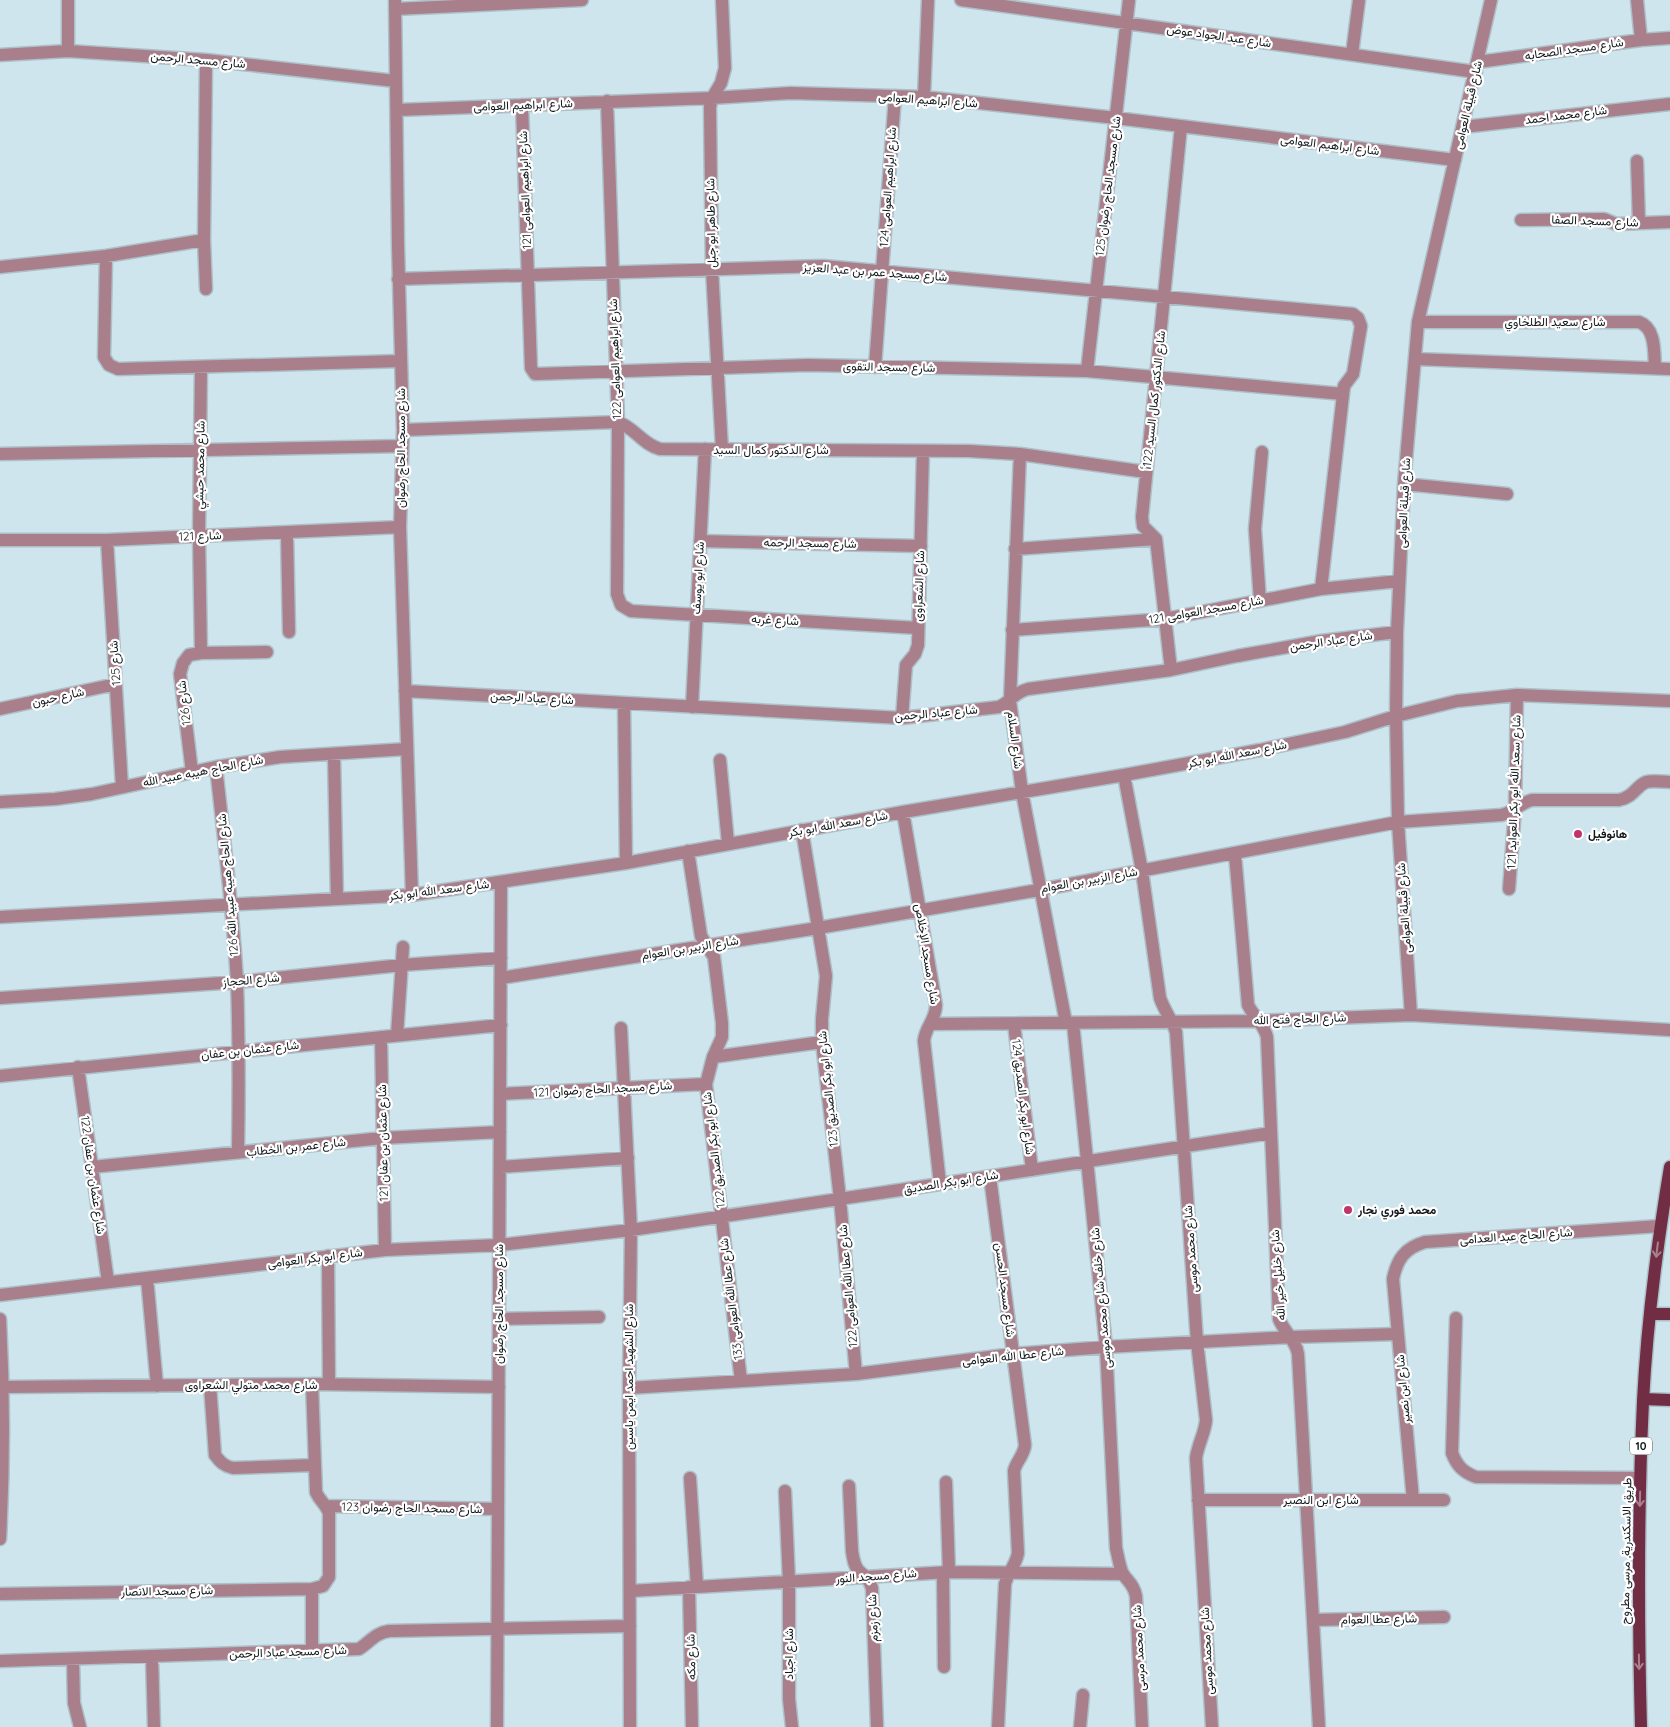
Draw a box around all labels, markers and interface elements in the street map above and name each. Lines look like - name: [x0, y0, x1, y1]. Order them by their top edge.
- street label: شارع عبد الجواد عوض: [1165, 21, 1272, 52]
- street label: شارع مسجد الصحابه: [1524, 34, 1624, 65]
- street label: شارع مسجد الرحمن: [150, 48, 246, 73]
- street label: شارع قبيلة العوامى: [1450, 59, 1487, 151]
- street label: شارع ابراهيم العوامى: [878, 89, 978, 112]
- street label: شارع ابراهيم العوامى: [473, 95, 573, 116]
- street label: شارع محمد احمد: [1524, 102, 1608, 129]
- street label: شارع مسجد الحاج رضوان 125: [1091, 115, 1126, 257]
- street label: شارع ابراهيم العوامى 124: [876, 127, 901, 248]
- street label: شارع ابراهيم العوامى 121: [515, 131, 536, 249]
- street label: شارع ابراهيم العوامى: [1279, 131, 1380, 160]
- street label: شارع طاهر ابو جبل: [702, 178, 721, 268]
- street label: شارع مسجد الصفا: [1551, 211, 1639, 232]
- street label: شارع مسجد عمر بن عبد العزيز: [801, 259, 948, 286]
- street label: شارع ابراهيم العوامى 122: [605, 298, 626, 420]
- street label: شارع سعيد الطلخاوي: [1504, 314, 1606, 332]
- street label: شارع الدكتور كمال السيد 122أ: [1139, 330, 1170, 470]
- street label: شارع مسجد التقوى: [843, 358, 935, 377]
- street label: شارع مسجد الحاج رضوان: [393, 388, 410, 508]
- street label: شارع محمد حبشي: [191, 421, 211, 509]
- street label: شارع الدكتور كمال السيد: [713, 442, 829, 459]
- street label: شارع قبيلة العوامى: [1394, 457, 1415, 549]
- street label: شارع 121: [178, 527, 222, 546]
- street label: شارع مسجد الرحمه: [763, 534, 857, 553]
- street label: شارع ابو يوسف: [688, 541, 709, 615]
- street label: شارع الشعراوى: [910, 550, 929, 622]
- street label: شارع مسجد العوامى 121: [1147, 592, 1265, 629]
- street label: شارع غربه: [751, 611, 799, 630]
- street label: شارع عباد الرحمن: [1289, 627, 1374, 656]
- street label: شارع 125: [105, 640, 126, 686]
- street label: شارع 126: [173, 680, 196, 726]
- street label: شارع حبون: [30, 684, 86, 711]
- street label: شارع عباد الرحمن: [490, 688, 574, 709]
- street label: شارع عباد الرحمن: [894, 701, 978, 726]
- street label: شارع السلام: [1003, 710, 1026, 770]
- street label: شارع سعد الله ابو بكر العوايد 121: [1503, 715, 1526, 869]
- street label: شارع سعد الله ابو بكر: [1185, 737, 1288, 773]
- street label: شارع الحاج هيبه عبيد الله: [142, 751, 265, 791]
- street label: شارع سعد الله ابو بكر: [786, 807, 889, 842]
- street label: شارع الحاج هيبه عبيد الله 126: [214, 813, 243, 957]
- place label: هانوفيل: [1588, 826, 1627, 842]
- marker: هانوفيل: [1572, 828, 1584, 840]
- street label: شارع قبيلة العوامى: [1393, 862, 1416, 954]
- street label: شارع الزبير بن العوام: [1039, 864, 1139, 897]
- street label: شارع سعد الله ابو بكر: [387, 876, 490, 905]
- street label: شارع مسجد الإخلاص: [910, 903, 943, 1006]
- street label: شارع الزبير بن العوام: [640, 932, 740, 965]
- street label: شارع الحجاز: [221, 970, 280, 992]
- street label: شارع الحاج فتح الله: [1253, 1009, 1347, 1030]
- street label: شارع ابو بكر الصديق 123: [814, 1030, 843, 1148]
- street label: شارع عثمان بن عفان: [200, 1037, 300, 1064]
- street label: شارع ابو بكر الصديق 124: [1007, 1038, 1038, 1156]
- street label: شارع مسجد الحاج رضوان 121: [533, 1077, 673, 1102]
- street label: شارع عثمان بن عفان 121: [374, 1084, 393, 1202]
- street label: شارع ابو بكر الصديق 122: [699, 1091, 730, 1209]
- street label: شارع عثمان بن عفان 122: [76, 1115, 109, 1235]
- street label: شارع عمر بن الخطاب: [245, 1134, 347, 1161]
- street label: شارع ابو بكر الصديق: [902, 1167, 1000, 1198]
- place label: محمد فوري نجار: [1357, 1202, 1437, 1220]
- marker: محمد فوري نجار: [1342, 1204, 1354, 1216]
- street label: شارع محمد موسى: [1180, 1205, 1203, 1293]
- street label: شارع عطا الله العوامى 122: [835, 1224, 862, 1348]
- street label: شارع الحاج عبد العدامى: [1459, 1224, 1573, 1249]
- street label: شارع خلف شارع محمد موسى: [1087, 1227, 1116, 1369]
- street label: شارع خليل خير الله: [1267, 1229, 1290, 1321]
- street label: شارع عطا الله العوامى 133: [716, 1237, 747, 1361]
- street label: شارع مسجد الحسن: [990, 1242, 1019, 1338]
- one-way arrow: [1652, 1242, 1662, 1258]
- street label: شارع ابو بكر العوامى: [267, 1244, 364, 1273]
- street label: شارع مسجد الحاج رضوان: [491, 1244, 508, 1364]
- street label: شارع الشهيد احمد ايمن ياسين: [621, 1304, 638, 1450]
- street label: شارع عطا الله العوامى: [961, 1343, 1065, 1370]
- street label: شارع ابن نصير: [1392, 1354, 1415, 1425]
- street label: شارع محمد متولي الشعراوى: [185, 1377, 317, 1395]
- road number: 10: [1630, 1438, 1652, 1454]
- street label: طريق الاسكندرية, مرسى مطروح: [1617, 1477, 1636, 1625]
- one-way arrow: [1635, 1491, 1645, 1507]
- street label: شارع ابن النصير: [1282, 1492, 1359, 1509]
- street label: شارع مسجد الحاج رضوان 123: [341, 1499, 483, 1518]
- street label: شارع مسجد النور: [834, 1565, 917, 1588]
- street label: شارع مسجد الانصار: [120, 1582, 213, 1601]
- street label: شارع زمزم: [864, 1594, 883, 1642]
- street label: شارع محمد مرسى: [1129, 1605, 1150, 1691]
- street label: شارع محمد موسى: [1197, 1607, 1218, 1695]
- street label: شارع عطا العوام: [1341, 1610, 1417, 1629]
- street label: شارع اجياد: [781, 1628, 798, 1680]
- street label: شارع مكه: [683, 1634, 700, 1680]
- street label: شارع مسجد عباد الرحمن: [229, 1642, 347, 1663]
- one-way arrow: [1634, 1654, 1644, 1670]

